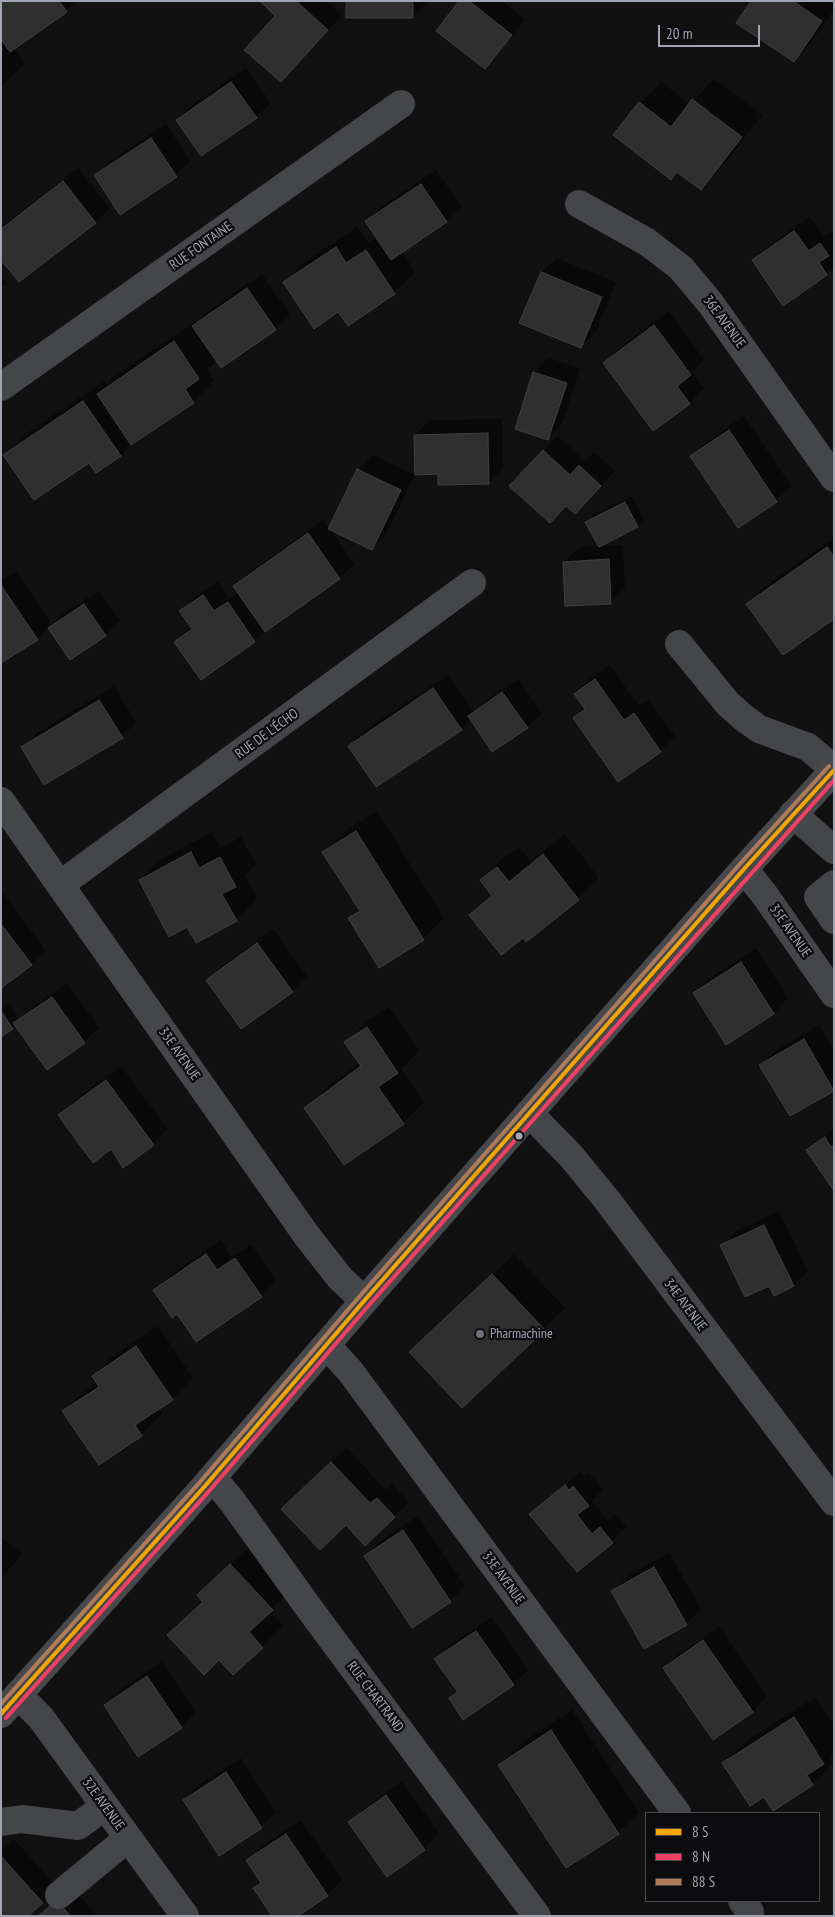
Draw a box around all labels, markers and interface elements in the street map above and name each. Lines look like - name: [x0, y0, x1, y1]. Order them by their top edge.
- scale bar: [660, 15, 762, 47]
- text: 20 m: [666, 24, 692, 43]
- street label: RUE FONTAINE: [166, 218, 236, 274]
- street label: 36E AVENUE: [699, 292, 749, 352]
- street label: RUE DE L'ÉCHO: [232, 706, 302, 762]
- street label: 35E AVENUE: [766, 901, 814, 961]
- street label: 33E AVENUE: [155, 1024, 203, 1084]
- unlabelled marker: [514, 1131, 524, 1141]
- street label: 34E AVENUE: [660, 1276, 710, 1334]
- place label: Pharmachine: [490, 1326, 553, 1342]
- marker: Pharmachine: [474, 1328, 486, 1340]
- street label: 33E AVENUE: [478, 1548, 528, 1608]
- street label: RUE CHARTRAND: [343, 1659, 407, 1735]
- street label: 32E AVENUE: [78, 1774, 128, 1834]
- legend: [645, 1812, 820, 1902]
- text: 8 S: [692, 1822, 708, 1841]
- text: 8 N: [692, 1847, 710, 1866]
- text: 88 S: [692, 1872, 715, 1891]

